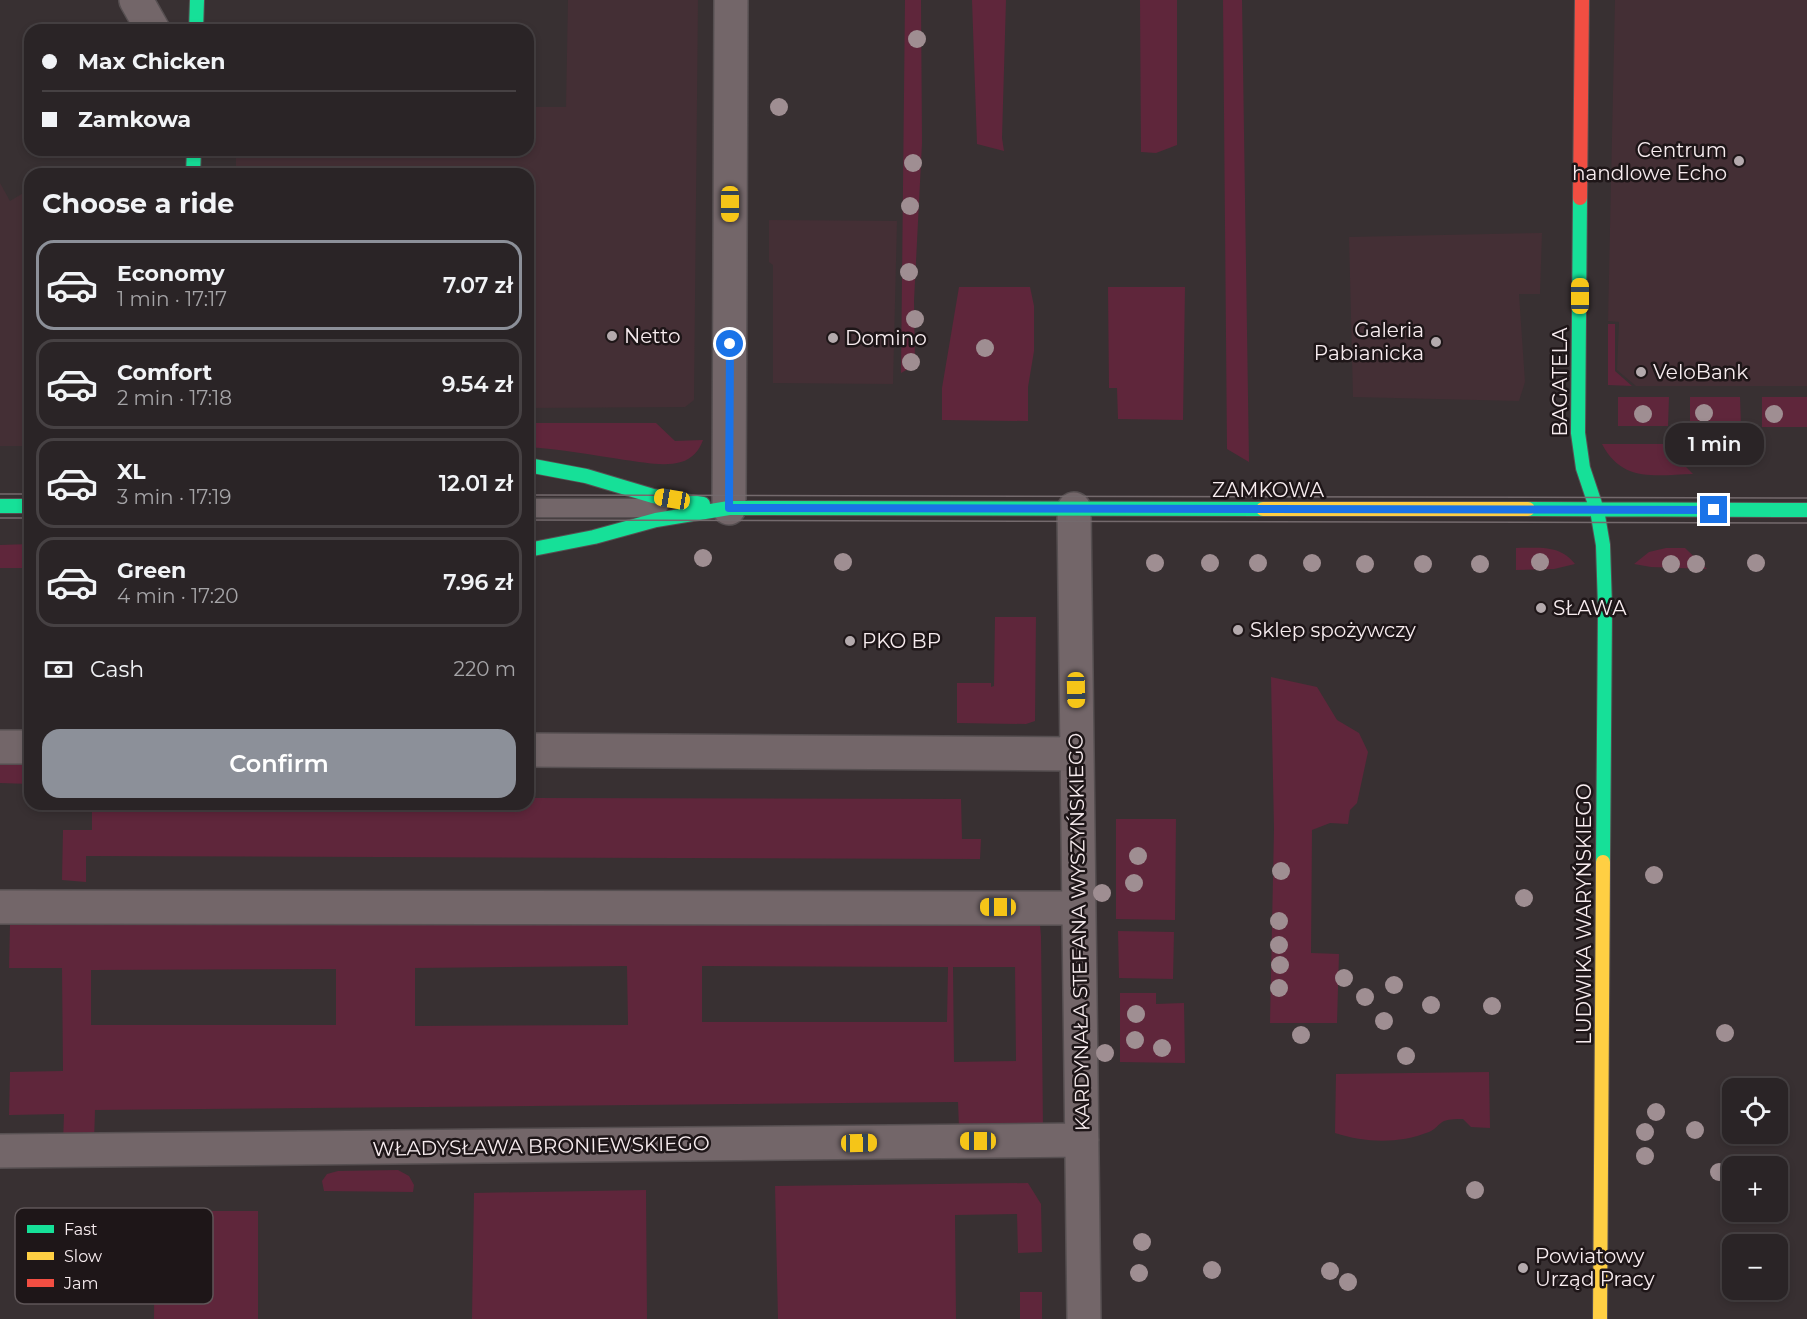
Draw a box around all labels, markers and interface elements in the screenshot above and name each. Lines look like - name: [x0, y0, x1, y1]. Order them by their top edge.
- text: Max Chicken: [78, 48, 226, 75]
- text: Zamkowa: [78, 106, 191, 133]
- place label: Centrum handlowe Echo: [1572, 138, 1727, 185]
- marker: Centrum handlowe Echo: [1732, 154, 1746, 168]
- car: [721, 186, 739, 222]
- text: Choose a ride: [42, 187, 234, 220]
- icon: car: [45, 258, 99, 312]
- text: Economy: [117, 260, 225, 287]
- text: 7.07 zł: [443, 272, 513, 299]
- car: [1571, 278, 1589, 314]
- text: 1 min · 17:17: [117, 287, 227, 311]
- place label: Galeria Pabianicka: [1314, 318, 1424, 365]
- place label: Netto: [624, 324, 680, 348]
- place label: Domino: [845, 326, 927, 350]
- street label: BAGATELA: [1548, 327, 1572, 437]
- marker: Netto: [605, 329, 619, 343]
- route start: [716, 330, 743, 357]
- marker: Domino: [826, 331, 840, 345]
- marker: Galeria Pabianicka: [1429, 335, 1443, 349]
- icon: car: [45, 357, 99, 411]
- text: Comfort: [117, 359, 212, 386]
- place label: VeloBank: [1653, 360, 1748, 384]
- marker: VeloBank: [1634, 365, 1648, 379]
- text: 9.54 zł: [442, 371, 513, 398]
- text: 2 min · 17:18: [117, 386, 232, 410]
- callout: 1 min: [1664, 423, 1764, 465]
- text: 1 min: [1688, 432, 1741, 456]
- icon: car: [45, 456, 99, 510]
- text: XL: [117, 458, 146, 485]
- text: 12.01 zł: [439, 470, 513, 497]
- street label: ZAMKOWA: [1212, 478, 1325, 502]
- text: 3 min · 17:19: [117, 485, 231, 509]
- car: [653, 487, 691, 511]
- route end: [1700, 496, 1727, 523]
- icon: car: [45, 555, 99, 609]
- text: Green: [117, 557, 186, 584]
- text: 7.96 zł: [443, 569, 513, 596]
- text: 4 min · 17:20: [117, 584, 239, 608]
- place label: SŁAWA: [1553, 596, 1627, 620]
- marker: SŁAWA: [1534, 601, 1548, 615]
- place label: Sklep spożywczy: [1250, 618, 1416, 642]
- marker: Sklep spożywczy: [1231, 623, 1245, 637]
- place label: PKO BP: [862, 629, 941, 653]
- marker: PKO BP: [843, 634, 857, 648]
- icon: cash: [42, 653, 75, 686]
- text: Cash: [90, 656, 144, 683]
- text: 220 m: [454, 657, 516, 681]
- car: [1067, 672, 1085, 708]
- button: Confirm: [42, 729, 516, 798]
- street label: KARDYNAŁA STEFANA WYSZYŃSKIEGO: [1064, 733, 1094, 1131]
- street label: LUDWIKA WARYŃSKIEGO: [1572, 783, 1596, 1045]
- car: [980, 898, 1016, 916]
- map controls: [1722, 1078, 1788, 1300]
- button: locate: [1722, 1078, 1788, 1144]
- street label: WŁADYSŁAWA BRONIEWSKIEGO: [372, 1131, 710, 1161]
- car: [960, 1132, 996, 1150]
- car: [841, 1134, 877, 1152]
- button: +: [1722, 1156, 1788, 1222]
- legend: [15, 1208, 213, 1304]
- text: Fast: [64, 1220, 98, 1239]
- button: −: [1722, 1234, 1788, 1300]
- place label: Powiatowy Urząd Pracy: [1535, 1244, 1655, 1291]
- text: Slow: [64, 1247, 102, 1266]
- marker: Powiatowy Urząd Pracy: [1516, 1261, 1530, 1275]
- text: Jam: [63, 1274, 98, 1293]

